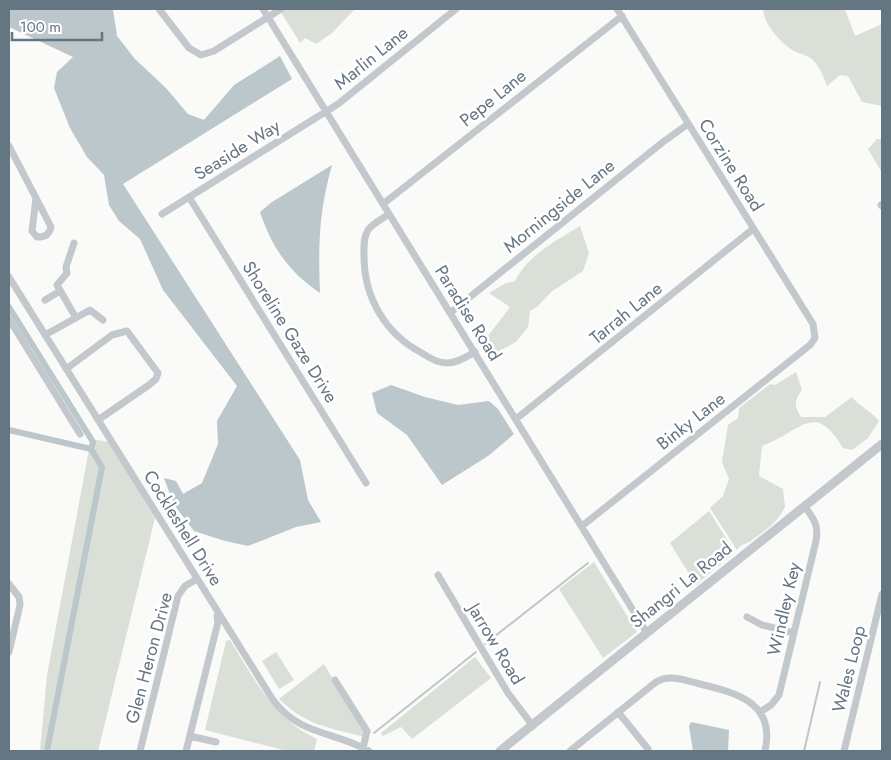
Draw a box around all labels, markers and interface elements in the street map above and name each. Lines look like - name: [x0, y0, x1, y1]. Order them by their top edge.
- scale bar: [12, 10, 102, 42]
- text: 100 m: [20, 16, 61, 38]
- street label: Marlin Lane: [328, 20, 414, 96]
- street label: Pepe Lane: [454, 63, 532, 133]
- street label: Seaside Way: [189, 113, 285, 187]
- street label: Corzine Road: [692, 114, 770, 216]
- street label: Morningside Lane: [498, 153, 620, 259]
- street label: Shoreline Gaze Drive: [236, 256, 344, 408]
- street label: Paradise Road: [428, 260, 508, 366]
- street label: Tarrah Lane: [584, 276, 668, 350]
- street label: Binky Lane: [651, 386, 731, 456]
- street label: Cockleshell Drive: [137, 465, 229, 591]
- street label: Shangri La Road: [624, 536, 738, 634]
- street label: Windley Key: [761, 560, 807, 658]
- street label: Glen Heron Drive: [119, 589, 179, 727]
- street label: Jarrow Road: [460, 597, 531, 690]
- street label: Wales Loop: [826, 623, 872, 715]

